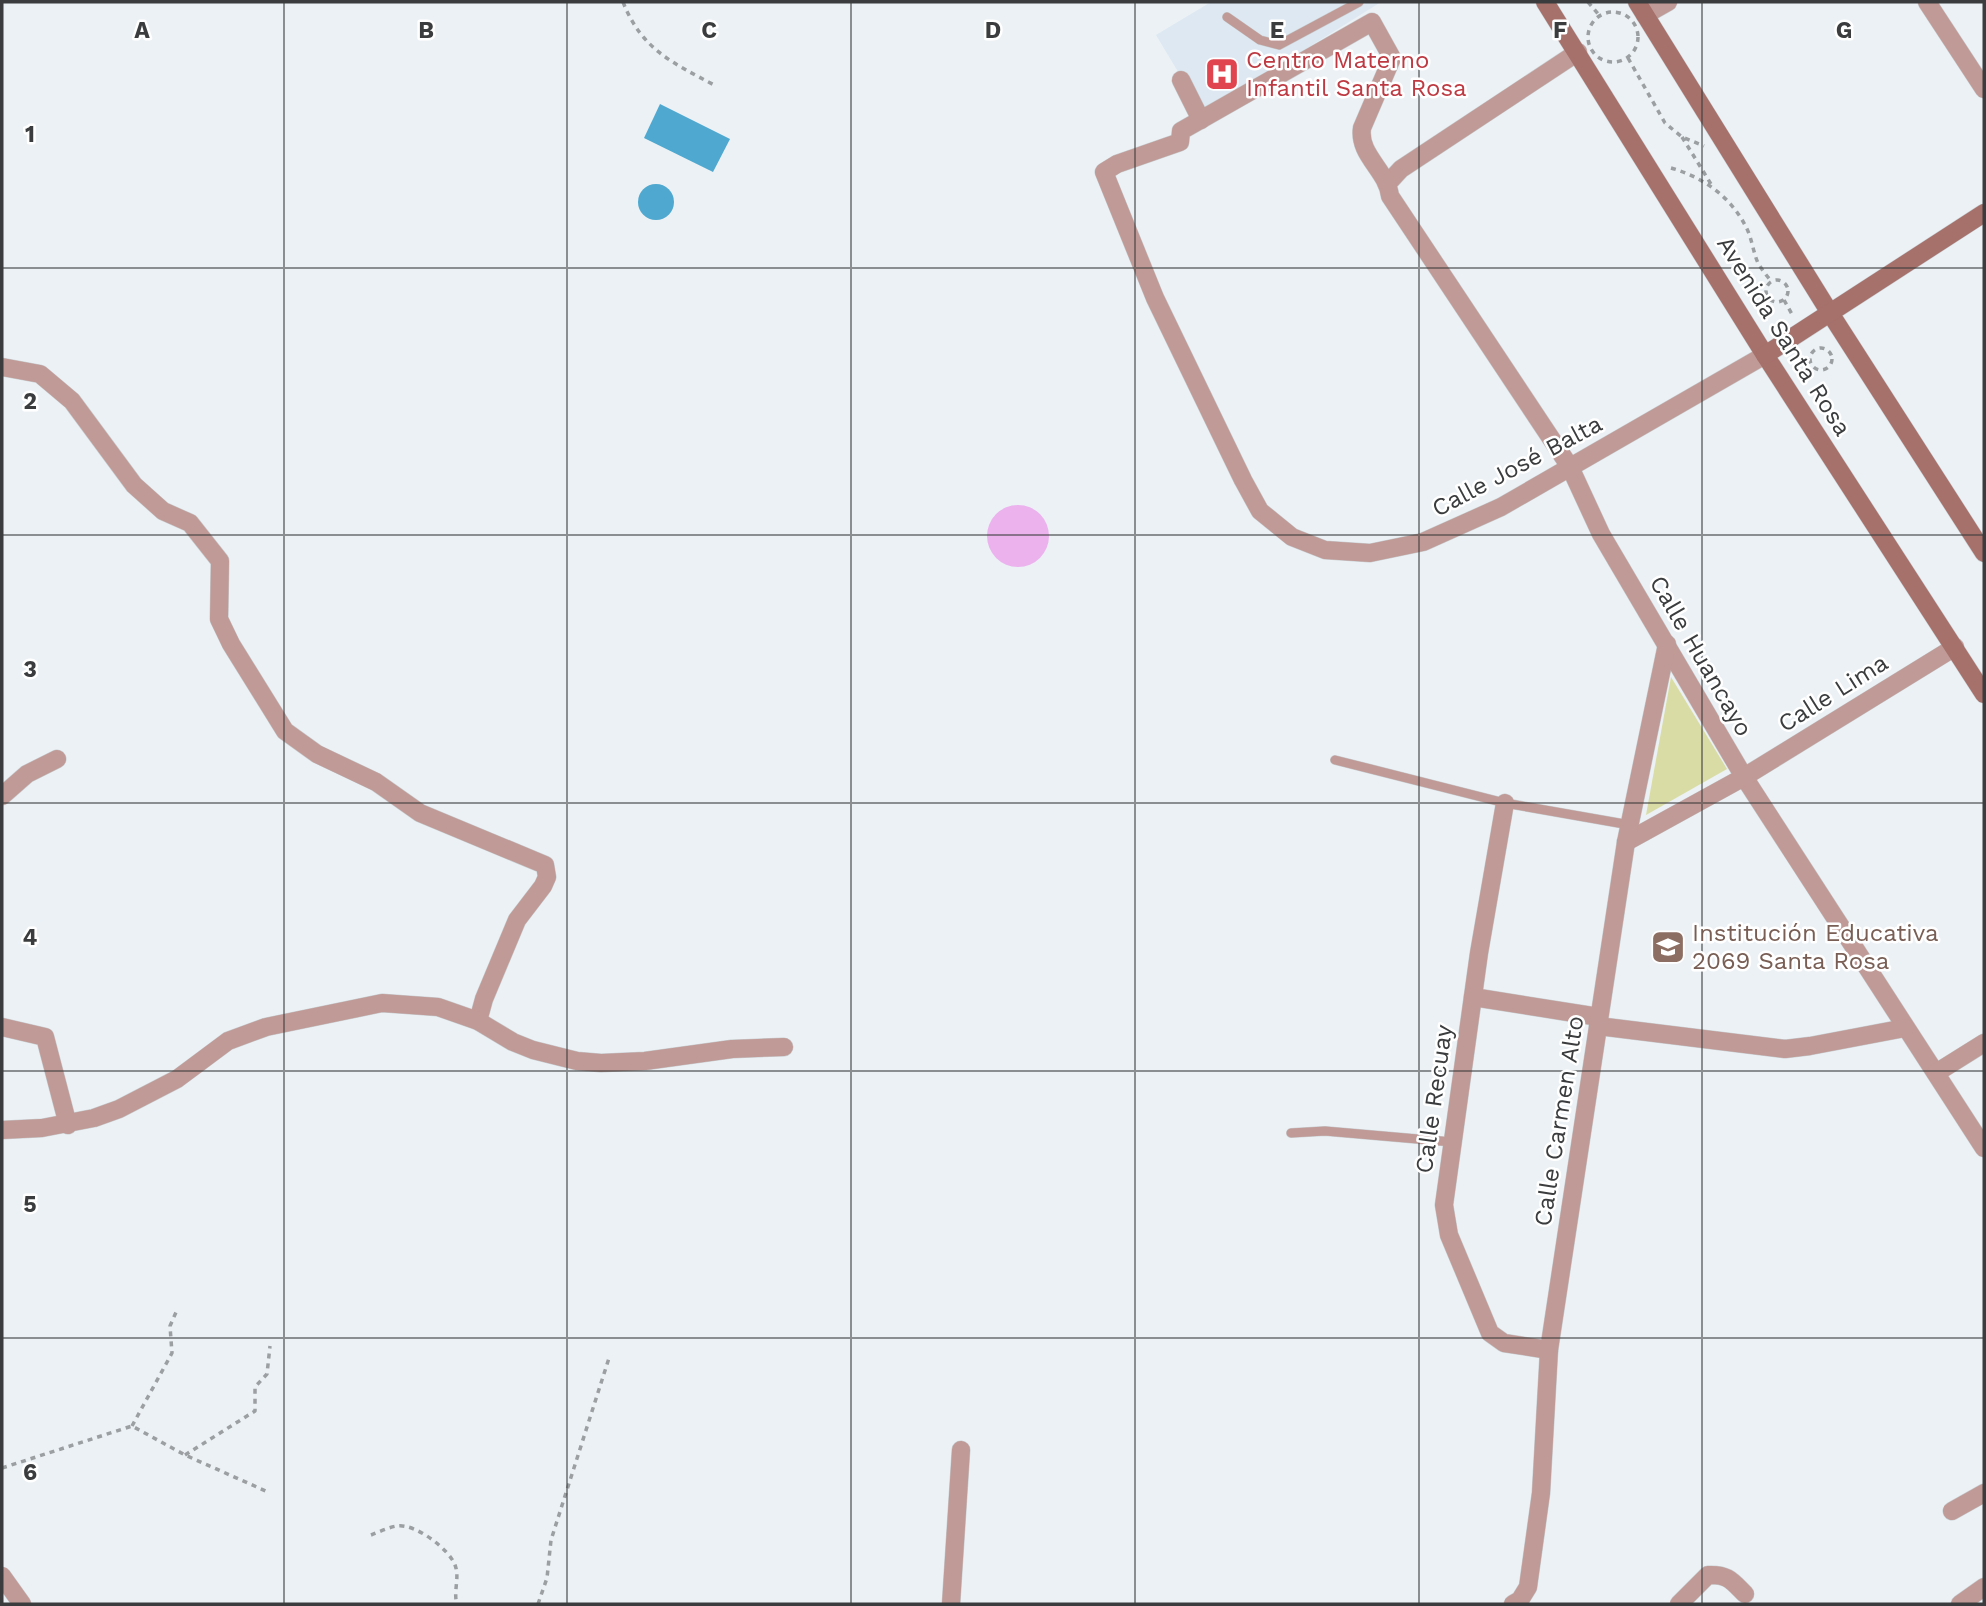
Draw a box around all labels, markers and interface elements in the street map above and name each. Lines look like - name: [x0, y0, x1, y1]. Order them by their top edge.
- text: A: [134, 17, 150, 44]
- text: B: [418, 17, 434, 44]
- text: C: [701, 17, 717, 44]
- text: D: [985, 17, 1001, 44]
- text: E: [1270, 17, 1284, 44]
- text: F: [1553, 17, 1567, 44]
- text: G: [1836, 17, 1852, 44]
- place label: Centro Materno Infantil Santa Rosa: [1246, 46, 1467, 102]
- hospital icon: Centro Materno Infantil Santa Rosa: [1203, 55, 1241, 93]
- text: 1: [25, 121, 35, 148]
- street label: Avenida Santa Rosa: [1711, 231, 1857, 441]
- text: 2: [23, 388, 37, 415]
- street label: Calle José Balta: [1427, 409, 1607, 523]
- street label: Calle Huancayo: [1644, 571, 1758, 741]
- street label: Calle Lima: [1773, 648, 1893, 738]
- text: 3: [23, 656, 37, 683]
- place label: Institución Educativa 2069 Santa Rosa: [1692, 919, 1939, 975]
- text: 4: [23, 924, 38, 951]
- school or university icon: Institución Educativa 2069 Santa Rosa: [1649, 928, 1687, 966]
- street label: Calle Carmen Alto: [1529, 1014, 1589, 1228]
- street label: Calle Recuay: [1410, 1022, 1458, 1175]
- text: 5: [23, 1191, 37, 1218]
- text: 6: [23, 1459, 37, 1486]

